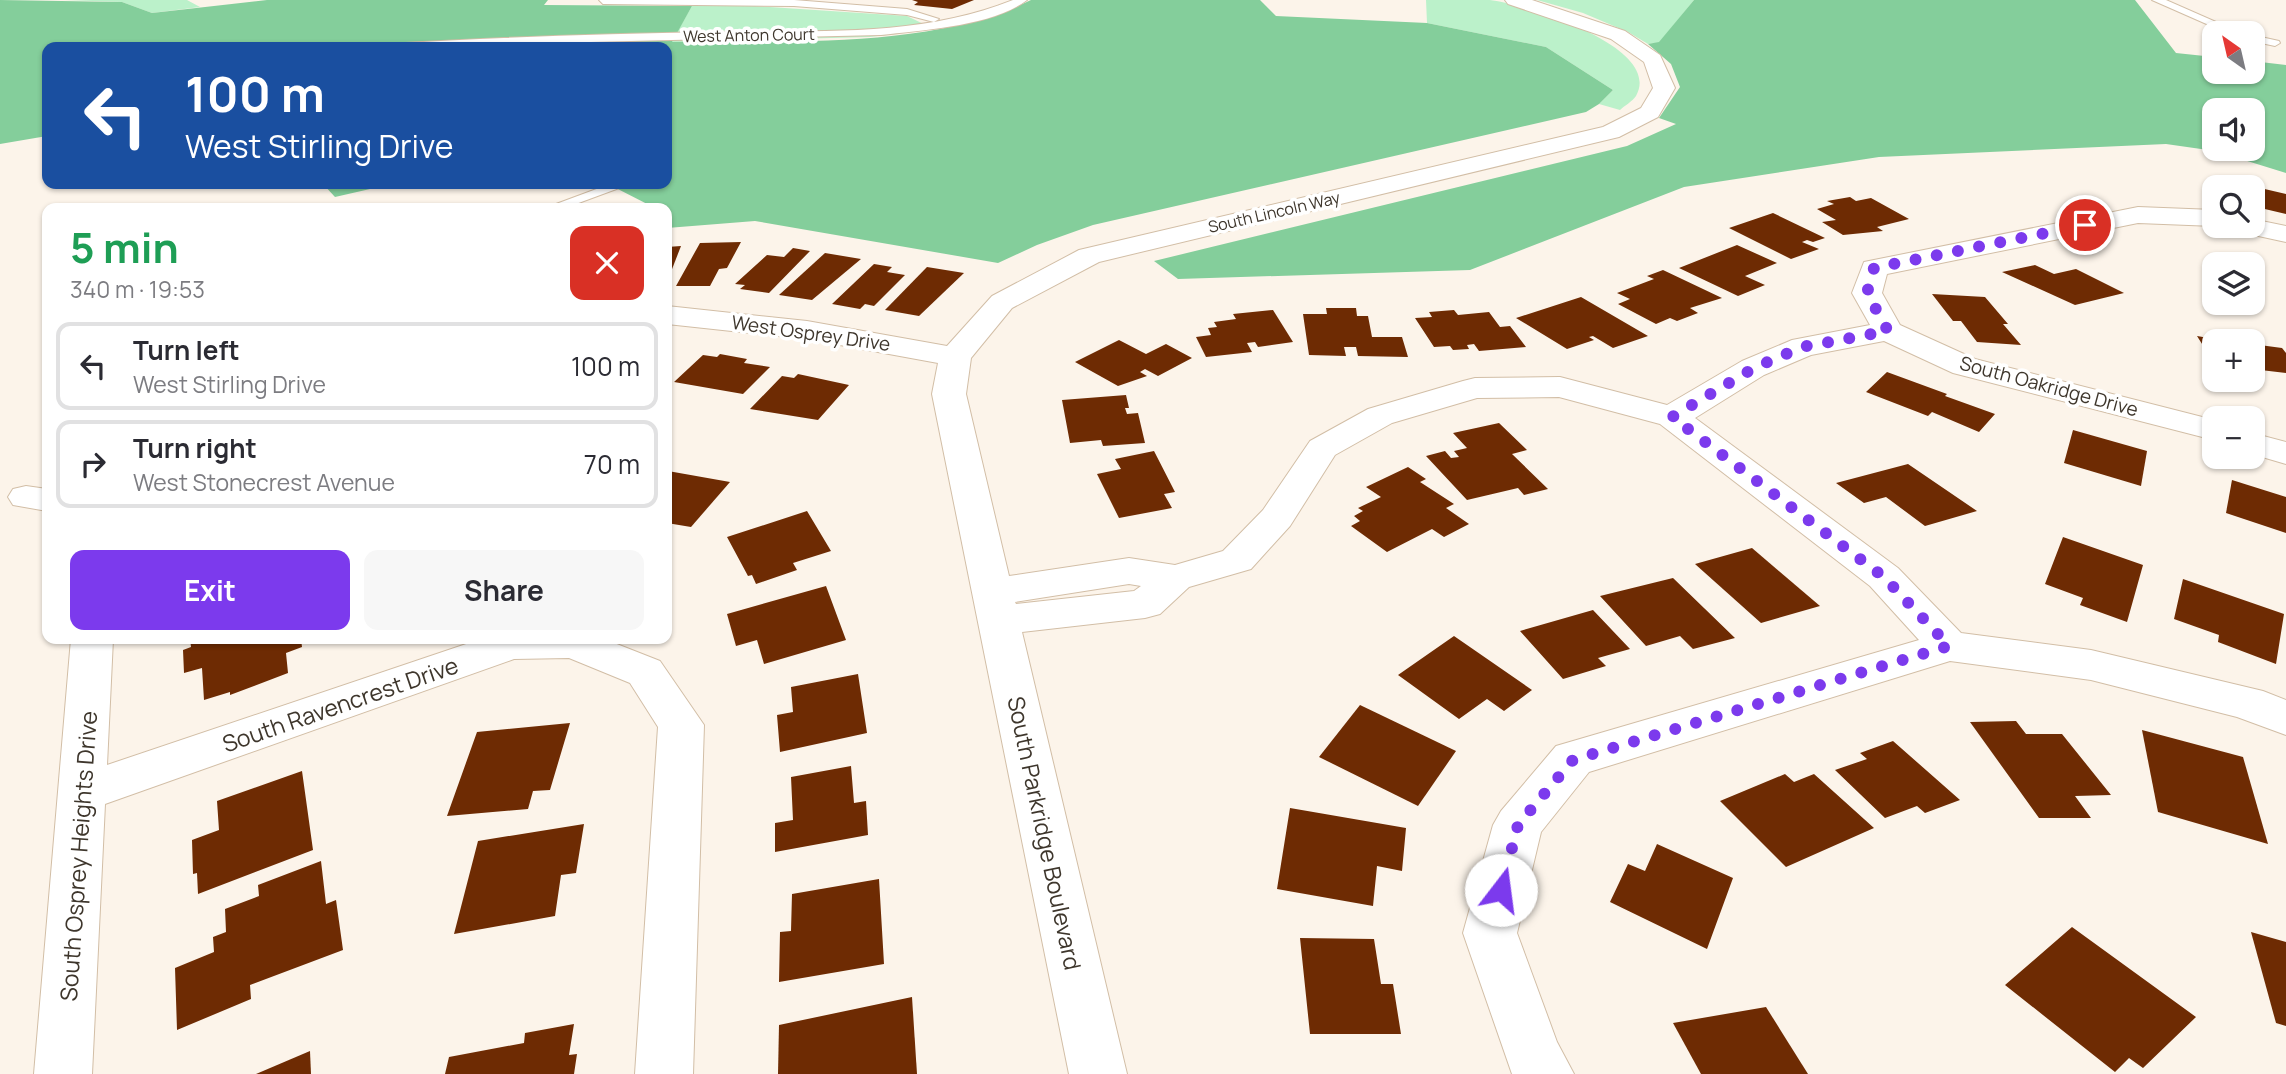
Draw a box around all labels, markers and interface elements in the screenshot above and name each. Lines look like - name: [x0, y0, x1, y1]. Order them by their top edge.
- north arrow: [2202, 21, 2264, 84]
- map controls: [2202, 21, 2265, 469]
- street label: West Anton Court: [683, 23, 815, 47]
- text: 100 m: [185, 60, 325, 127]
- icon: left: [70, 70, 161, 161]
- button: sound: [2202, 98, 2265, 161]
- text: West Stirling Drive: [185, 124, 453, 168]
- button: search: [2202, 175, 2265, 238]
- street label: South Lincoln Way: [1206, 186, 1343, 238]
- pin: [2055, 195, 2115, 255]
- icon: arrive: [2066, 206, 2104, 244]
- text: 5 min: [70, 218, 179, 276]
- button: close: [570, 226, 644, 300]
- button: layers: [2202, 252, 2265, 315]
- text: 340 m · 19:53: [70, 273, 205, 305]
- street label: West Osprey Drive: [730, 309, 892, 357]
- button: +: [2202, 329, 2265, 392]
- text: Turn left: [133, 332, 240, 368]
- icon: left: [74, 347, 112, 385]
- text: 100 m: [571, 348, 640, 384]
- street label: South Oakridge Drive: [1957, 350, 2141, 422]
- text: West Stirling Drive: [133, 368, 326, 400]
- button: −: [2202, 406, 2265, 469]
- text: Turn right: [133, 430, 257, 466]
- icon: right: [74, 445, 112, 483]
- text: 70 m: [584, 446, 640, 482]
- text: West Stonecrest Avenue: [133, 466, 395, 498]
- button: Exit: [70, 550, 350, 630]
- button: Share: [364, 550, 644, 630]
- street label: South Ravencrest Drive: [218, 649, 462, 759]
- street label: South Parkridge Boulevard: [1000, 693, 1090, 973]
- street label: South Osprey Heights Drive: [52, 710, 104, 1002]
- position arrow: [1464, 853, 1538, 927]

